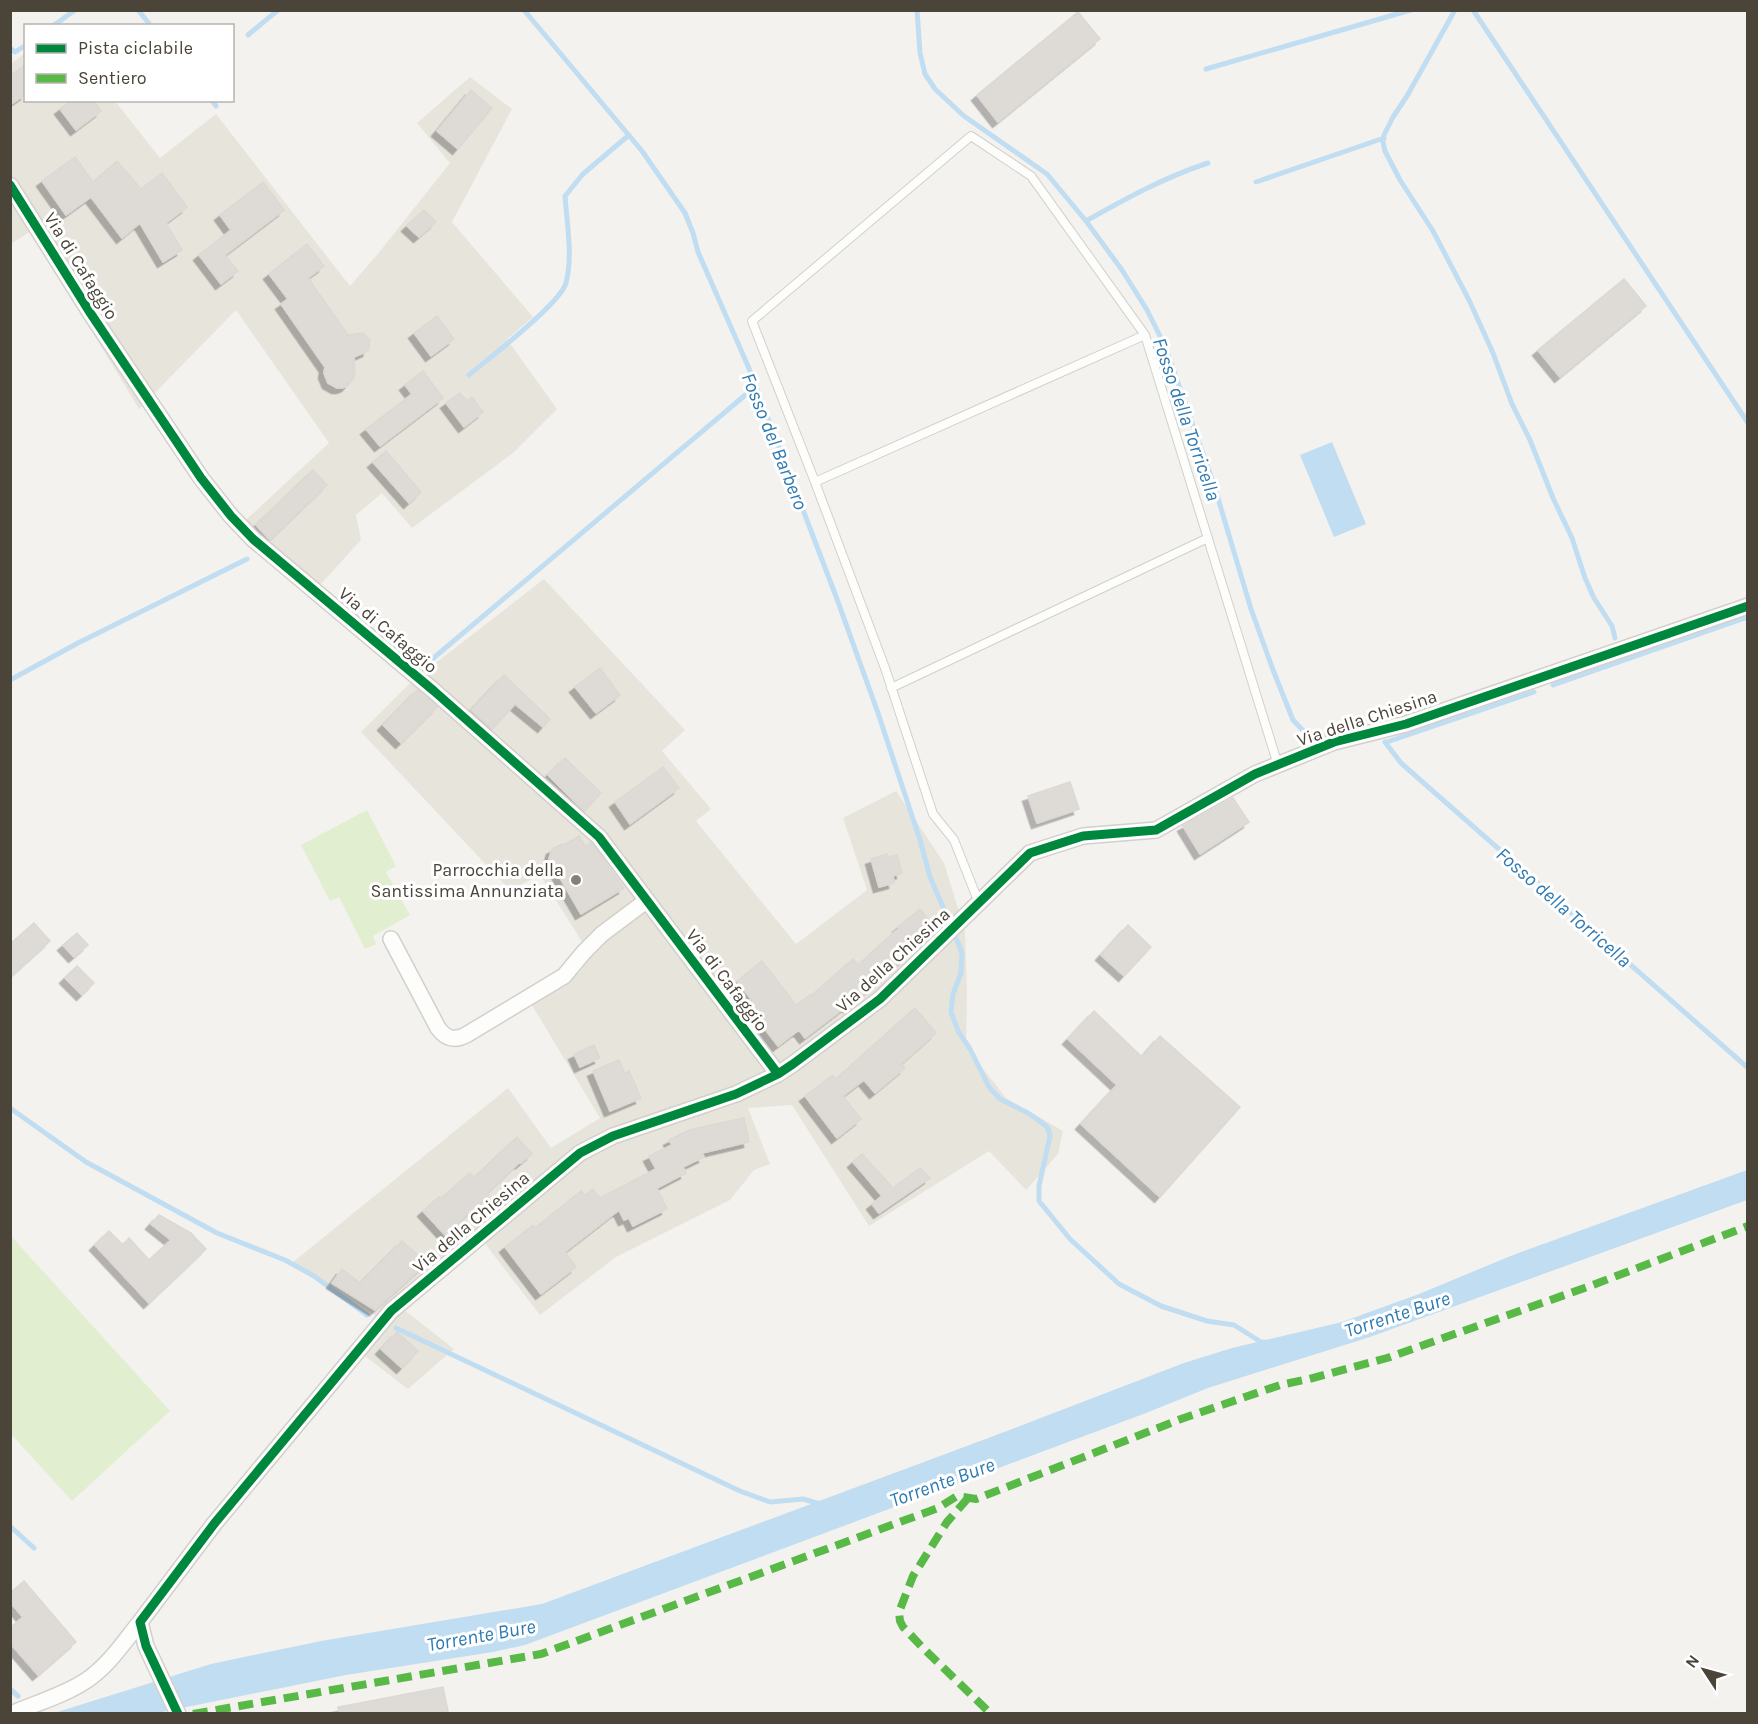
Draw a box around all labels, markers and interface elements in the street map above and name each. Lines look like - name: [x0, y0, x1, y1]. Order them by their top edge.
- legend: [24, 24, 234, 102]
- text: Pista ciclabile: [78, 37, 193, 59]
- text: Sentiero: [78, 67, 147, 89]
- street label: Via di Cafaggio: [39, 208, 123, 324]
- water label: Fosso della Torricella: [1148, 334, 1225, 504]
- water label: Fosso del Barbero: [737, 369, 813, 513]
- street label: Via di Cafaggio: [334, 582, 442, 678]
- street label: Via della Chiesina: [1294, 685, 1440, 751]
- water label: Fosso della Torricella: [1491, 842, 1636, 972]
- place label: Parrocchia della Santissima Annunziata: [371, 859, 564, 902]
- marker: Parrocchia della Santissima Annunziata: [569, 873, 583, 887]
- street label: Via della Chiesina: [831, 903, 955, 1017]
- street label: Via di Cafaggio: [681, 924, 773, 1036]
- street label: Via della Chiesina: [408, 1167, 534, 1277]
- water label: Torrente Bure: [1341, 1287, 1453, 1342]
- water label: Torrente Bure: [887, 1453, 998, 1512]
- water label: Torrente Bure: [425, 1615, 537, 1656]
- north arrow: [1674, 1640, 1734, 1700]
- text: N: [1681, 1651, 1703, 1672]

